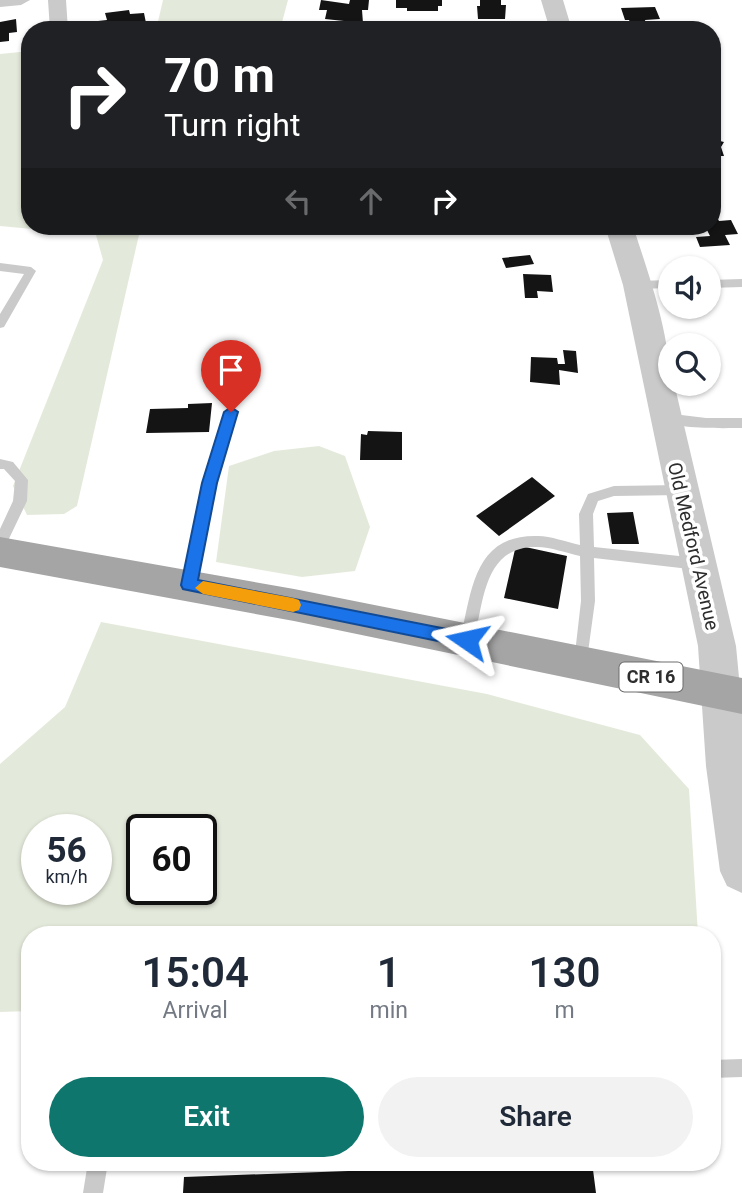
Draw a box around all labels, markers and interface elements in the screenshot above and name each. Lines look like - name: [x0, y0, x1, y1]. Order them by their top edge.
- text: 70 m: [164, 47, 275, 104]
- icon: right: [49, 49, 140, 140]
- text: Turn right: [164, 106, 300, 144]
- icon: left: [279, 182, 317, 220]
- icon: ahead: [352, 182, 390, 220]
- icon: right: [425, 182, 463, 220]
- map controls: [658, 256, 721, 396]
- button: sound: [658, 256, 721, 319]
- button: search: [658, 333, 721, 396]
- pin: [201, 340, 261, 412]
- icon: arrive: [212, 351, 250, 389]
- street label: Old Medford Avenue: [663, 460, 724, 632]
- position arrow: [430, 603, 504, 677]
- road number: CR 16: [620, 662, 682, 692]
- speed limit sign: 60: [126, 814, 217, 905]
- text: 56: [46, 830, 87, 871]
- text: km/h: [45, 866, 88, 887]
- text: 15:04: [142, 948, 249, 997]
- text: 1: [377, 948, 401, 997]
- text: 130: [528, 948, 600, 997]
- text: Arrival: [163, 997, 228, 1024]
- text: min: [369, 997, 408, 1024]
- text: m: [554, 997, 575, 1024]
- button: Exit: [49, 1077, 364, 1157]
- button: Share: [378, 1077, 693, 1157]

